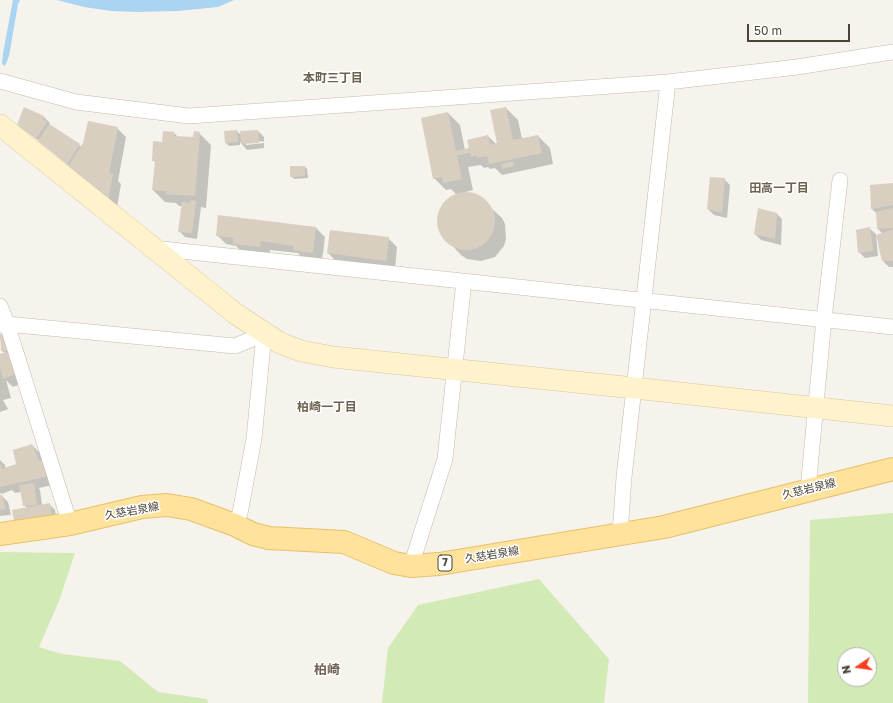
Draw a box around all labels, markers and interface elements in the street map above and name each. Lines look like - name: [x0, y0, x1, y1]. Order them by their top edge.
- scale bar: [749, 16, 852, 42]
- text: 50 m: [754, 23, 782, 38]
- district label: 本町三丁目: [303, 71, 363, 85]
- district label: 田高一丁目: [749, 181, 809, 195]
- district label: 柏崎一丁目: [297, 400, 357, 414]
- street label: 久慈岩泉線: [781, 476, 837, 502]
- street label: 久慈岩泉線: [104, 500, 160, 522]
- street label: 久慈岩泉線: [464, 544, 520, 566]
- road number: 7: [438, 555, 452, 571]
- north arrow: [837, 647, 877, 687]
- district label: 柏崎: [314, 662, 340, 678]
- text: N: [839, 664, 853, 675]

